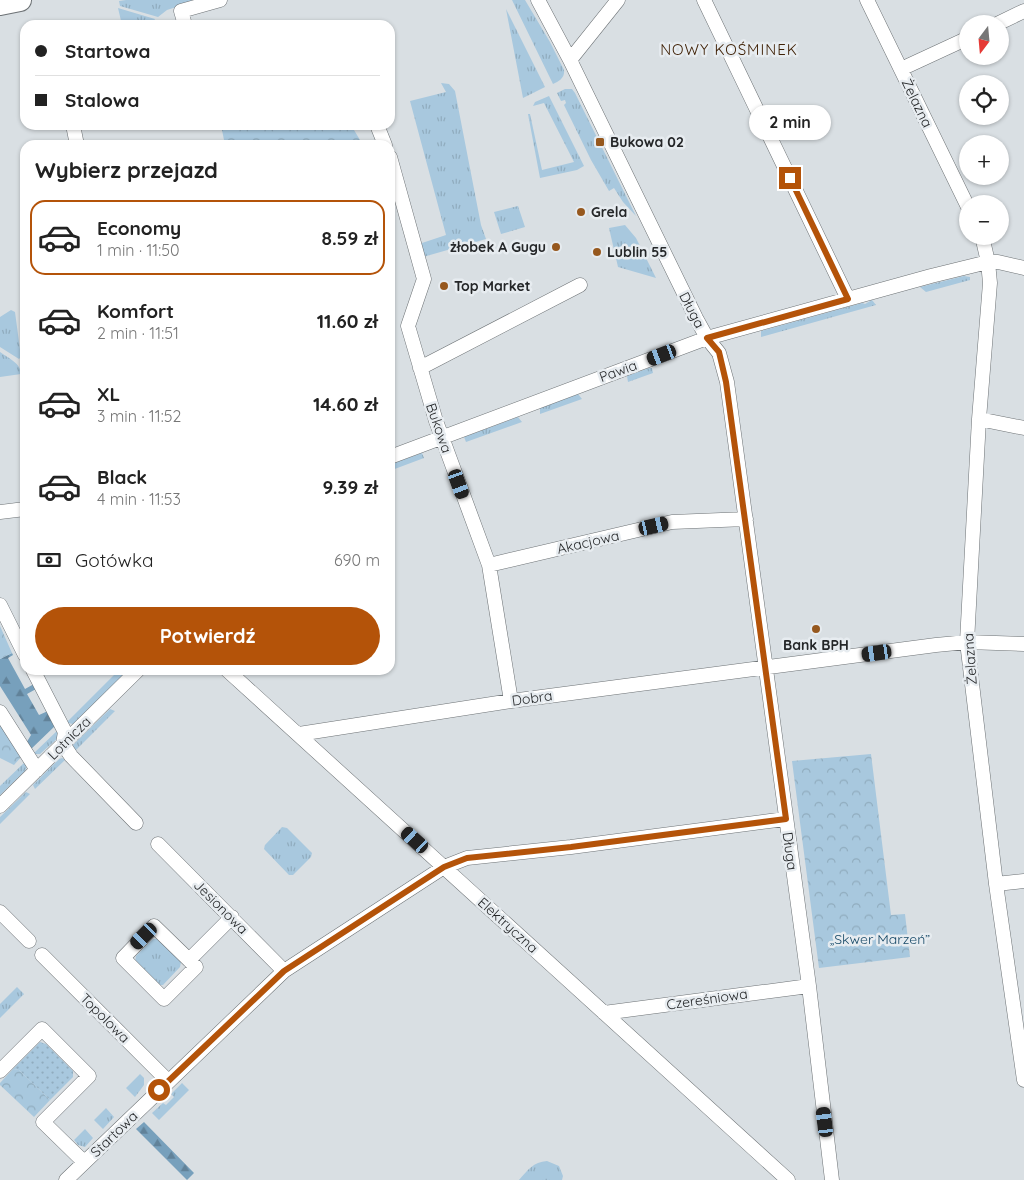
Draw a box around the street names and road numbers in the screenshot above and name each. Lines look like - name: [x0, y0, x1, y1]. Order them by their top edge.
- street label: Żelazna: [898, 76, 936, 130]
- street label: Długa: [675, 289, 709, 331]
- street label: Pawia: [597, 356, 639, 386]
- street label: Bukowa: [422, 401, 456, 455]
- street label: Akacjowa: [555, 526, 621, 558]
- street label: Żelazna: [959, 632, 981, 686]
- street label: Dobra: [511, 686, 553, 710]
- street label: Lotnicza: [43, 712, 95, 764]
- street label: Długa: [778, 831, 802, 871]
- street label: Jesionowa: [190, 876, 252, 938]
- street label: Elektryczna: [474, 893, 542, 957]
- street label: Czereśniowa: [665, 984, 749, 1014]
- street label: Topolowa: [76, 989, 134, 1047]
- street label: Startowa: [87, 1107, 141, 1161]

